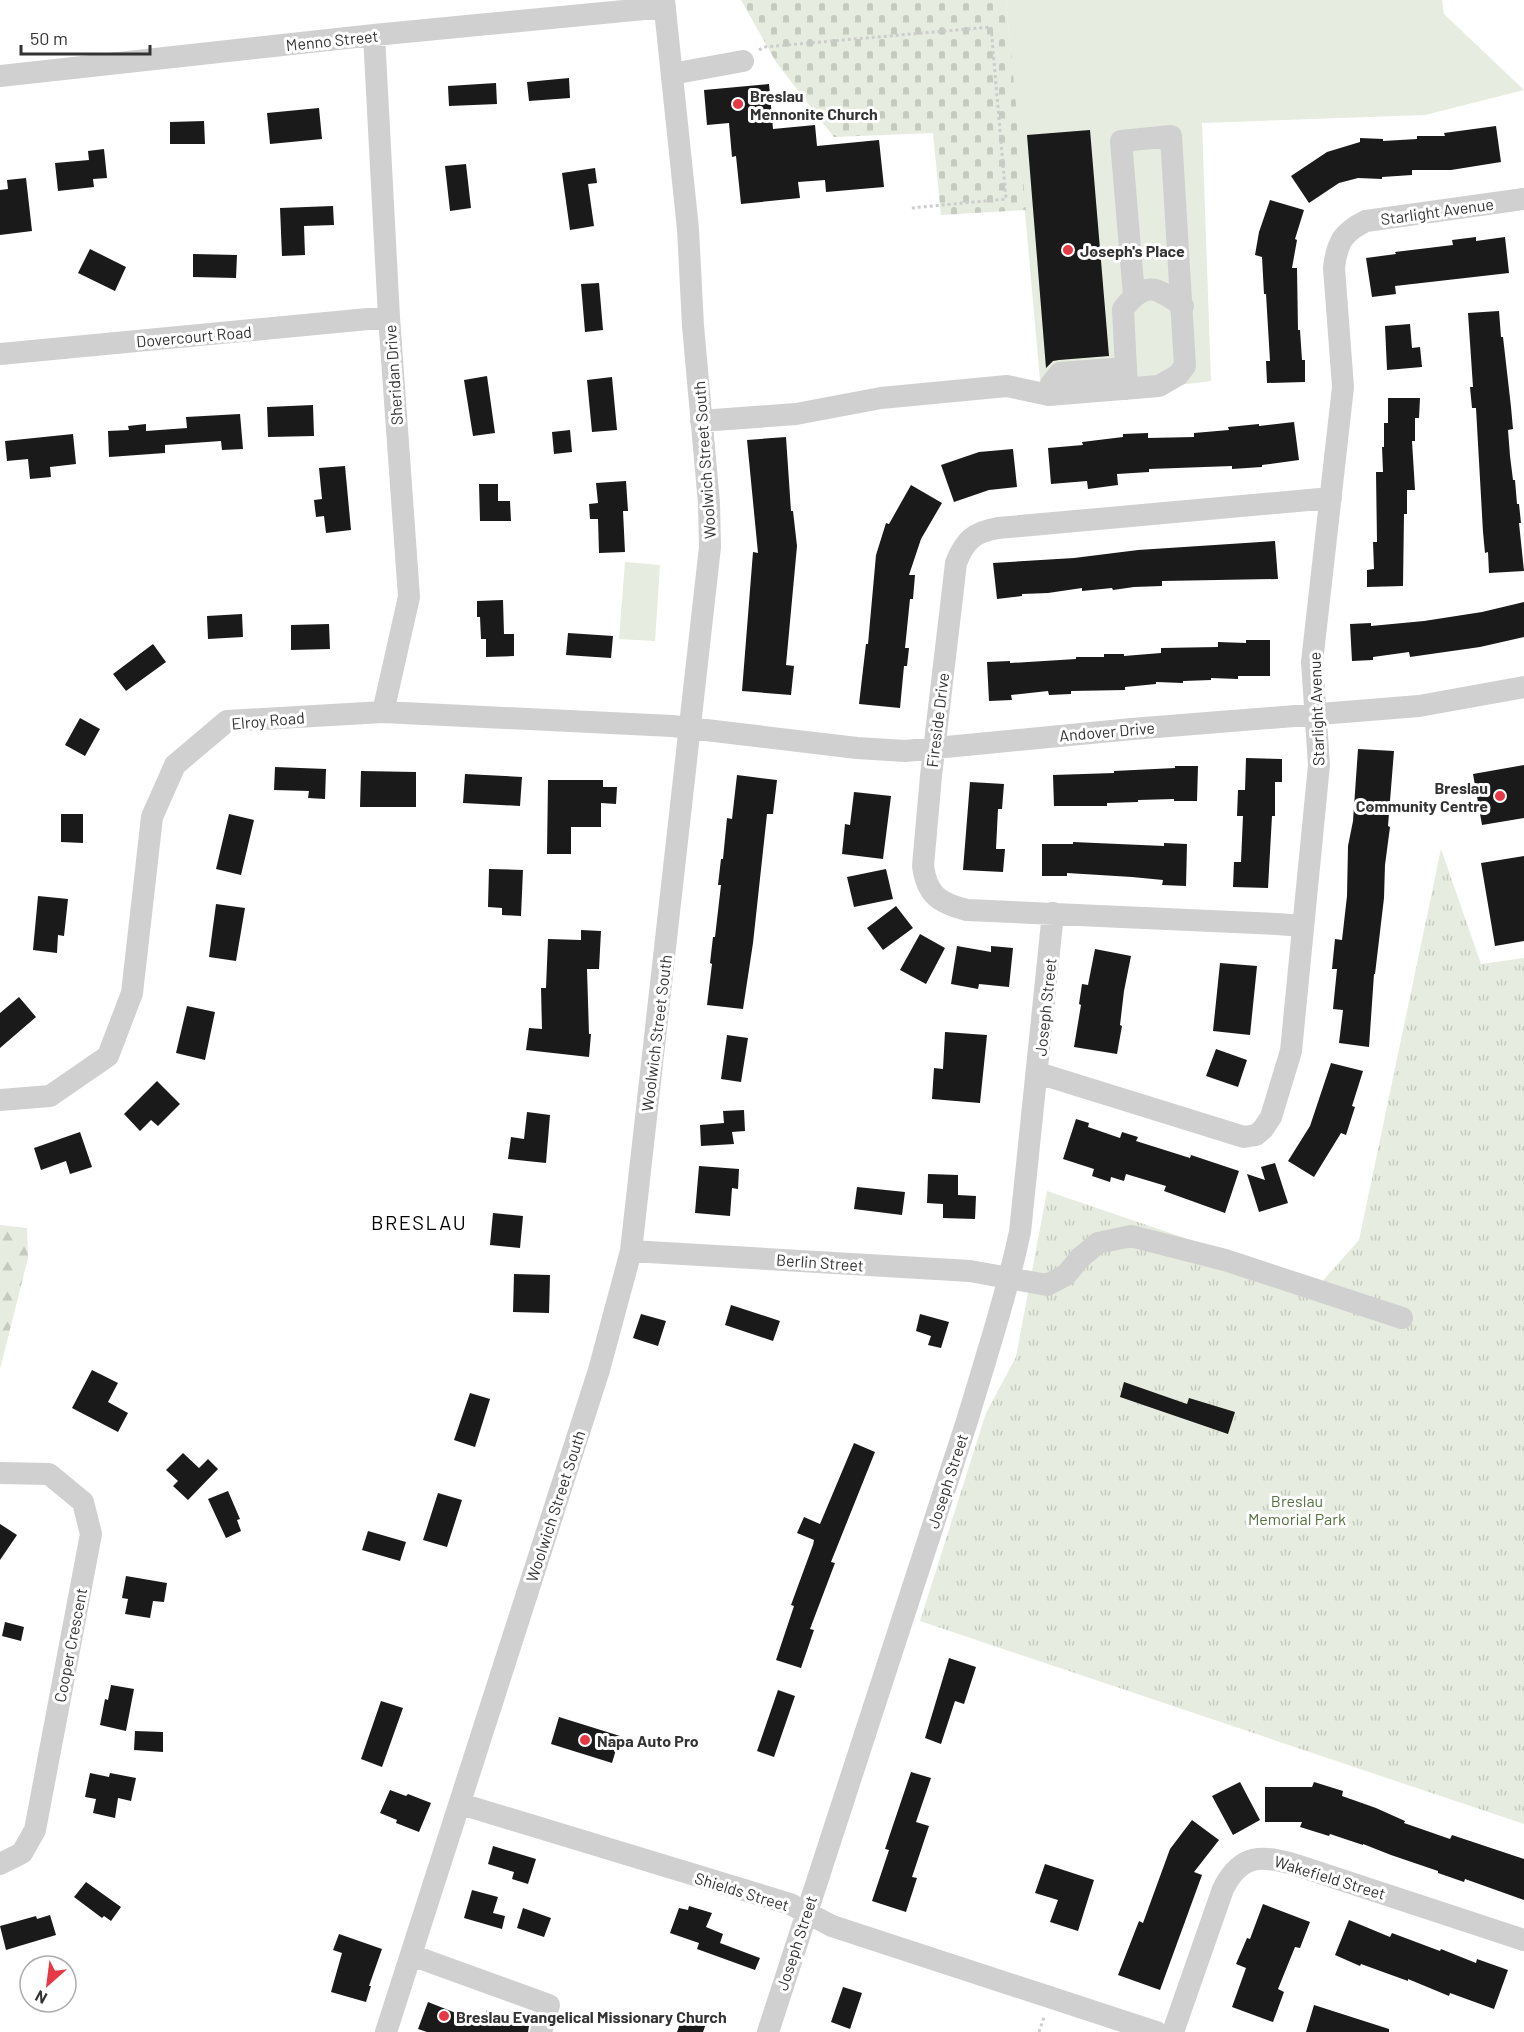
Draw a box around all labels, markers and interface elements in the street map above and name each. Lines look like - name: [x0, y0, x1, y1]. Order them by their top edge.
- scale bar: [21, 18, 150, 56]
- street label: Menno Street: [285, 26, 379, 54]
- text: 50 m: [30, 27, 68, 49]
- place label: Breslau Mennonite Church: [750, 86, 878, 123]
- marker: Breslau Mennonite Church: [731, 97, 745, 111]
- street label: Starlight Avenue: [1379, 194, 1495, 228]
- place label: Joseph's Place: [1080, 241, 1185, 260]
- marker: Joseph's Place: [1061, 243, 1075, 257]
- street label: Dovercourt Road: [135, 321, 253, 351]
- street label: Sheridan Drive: [380, 324, 406, 426]
- street label: Woolwich Street South: [689, 380, 719, 540]
- street label: Starlight Avenue: [1305, 652, 1327, 766]
- street label: Fireside Drive: [922, 672, 952, 768]
- street label: Elroy Road: [231, 707, 305, 733]
- street label: Andover Drive: [1058, 717, 1156, 745]
- place label: Breslau Community Centre: [1356, 778, 1488, 815]
- marker: Breslau Community Centre: [1493, 789, 1507, 803]
- street label: Woolwich Street South: [637, 953, 675, 1113]
- street label: Joseph Street: [1030, 957, 1060, 1057]
- district label: BRESLAU: [371, 1210, 467, 1234]
- street label: Berlin Street: [776, 1249, 864, 1275]
- street label: Woolwich Street South: [522, 1428, 588, 1584]
- street label: Joseph Street: [923, 1431, 971, 1531]
- park label: Breslau Memorial Park: [1248, 1491, 1346, 1528]
- street label: Cooper Crescent: [50, 1586, 90, 1704]
- place label: Napa Auto Pro: [597, 1731, 699, 1750]
- marker: Napa Auto Pro: [578, 1733, 592, 1747]
- street label: Wakefield Street: [1272, 1851, 1388, 1903]
- street label: Shields Street: [693, 1868, 791, 1914]
- street label: Joseph Street: [772, 1893, 820, 1993]
- north arrow: [18, 1954, 78, 2014]
- text: N: [32, 1987, 50, 2009]
- place label: Breslau Evangelical Missionary Church: [456, 2007, 727, 2026]
- marker: Breslau Evangelical Missionary Church: [437, 2009, 451, 2023]

